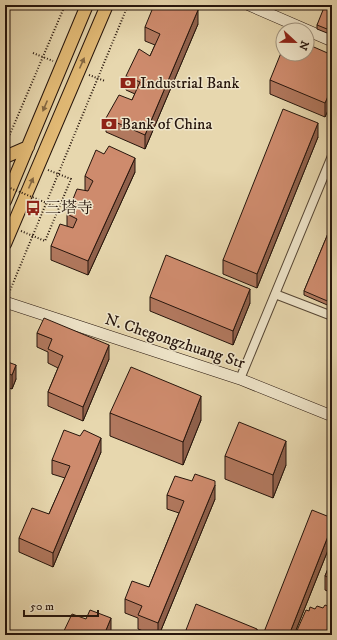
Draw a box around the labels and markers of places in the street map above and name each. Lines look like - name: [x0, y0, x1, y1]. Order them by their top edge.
- place label: Industrial Bank: [140, 73, 239, 93]
- bank icon: Industrial Bank: [119, 74, 137, 92]
- place label: Bank of China: [121, 114, 212, 134]
- bank icon: Bank of China: [100, 115, 118, 133]
- place label: 三塔寺: [45, 198, 93, 218]
- bus stop icon: 三塔寺: [24, 199, 42, 217]

